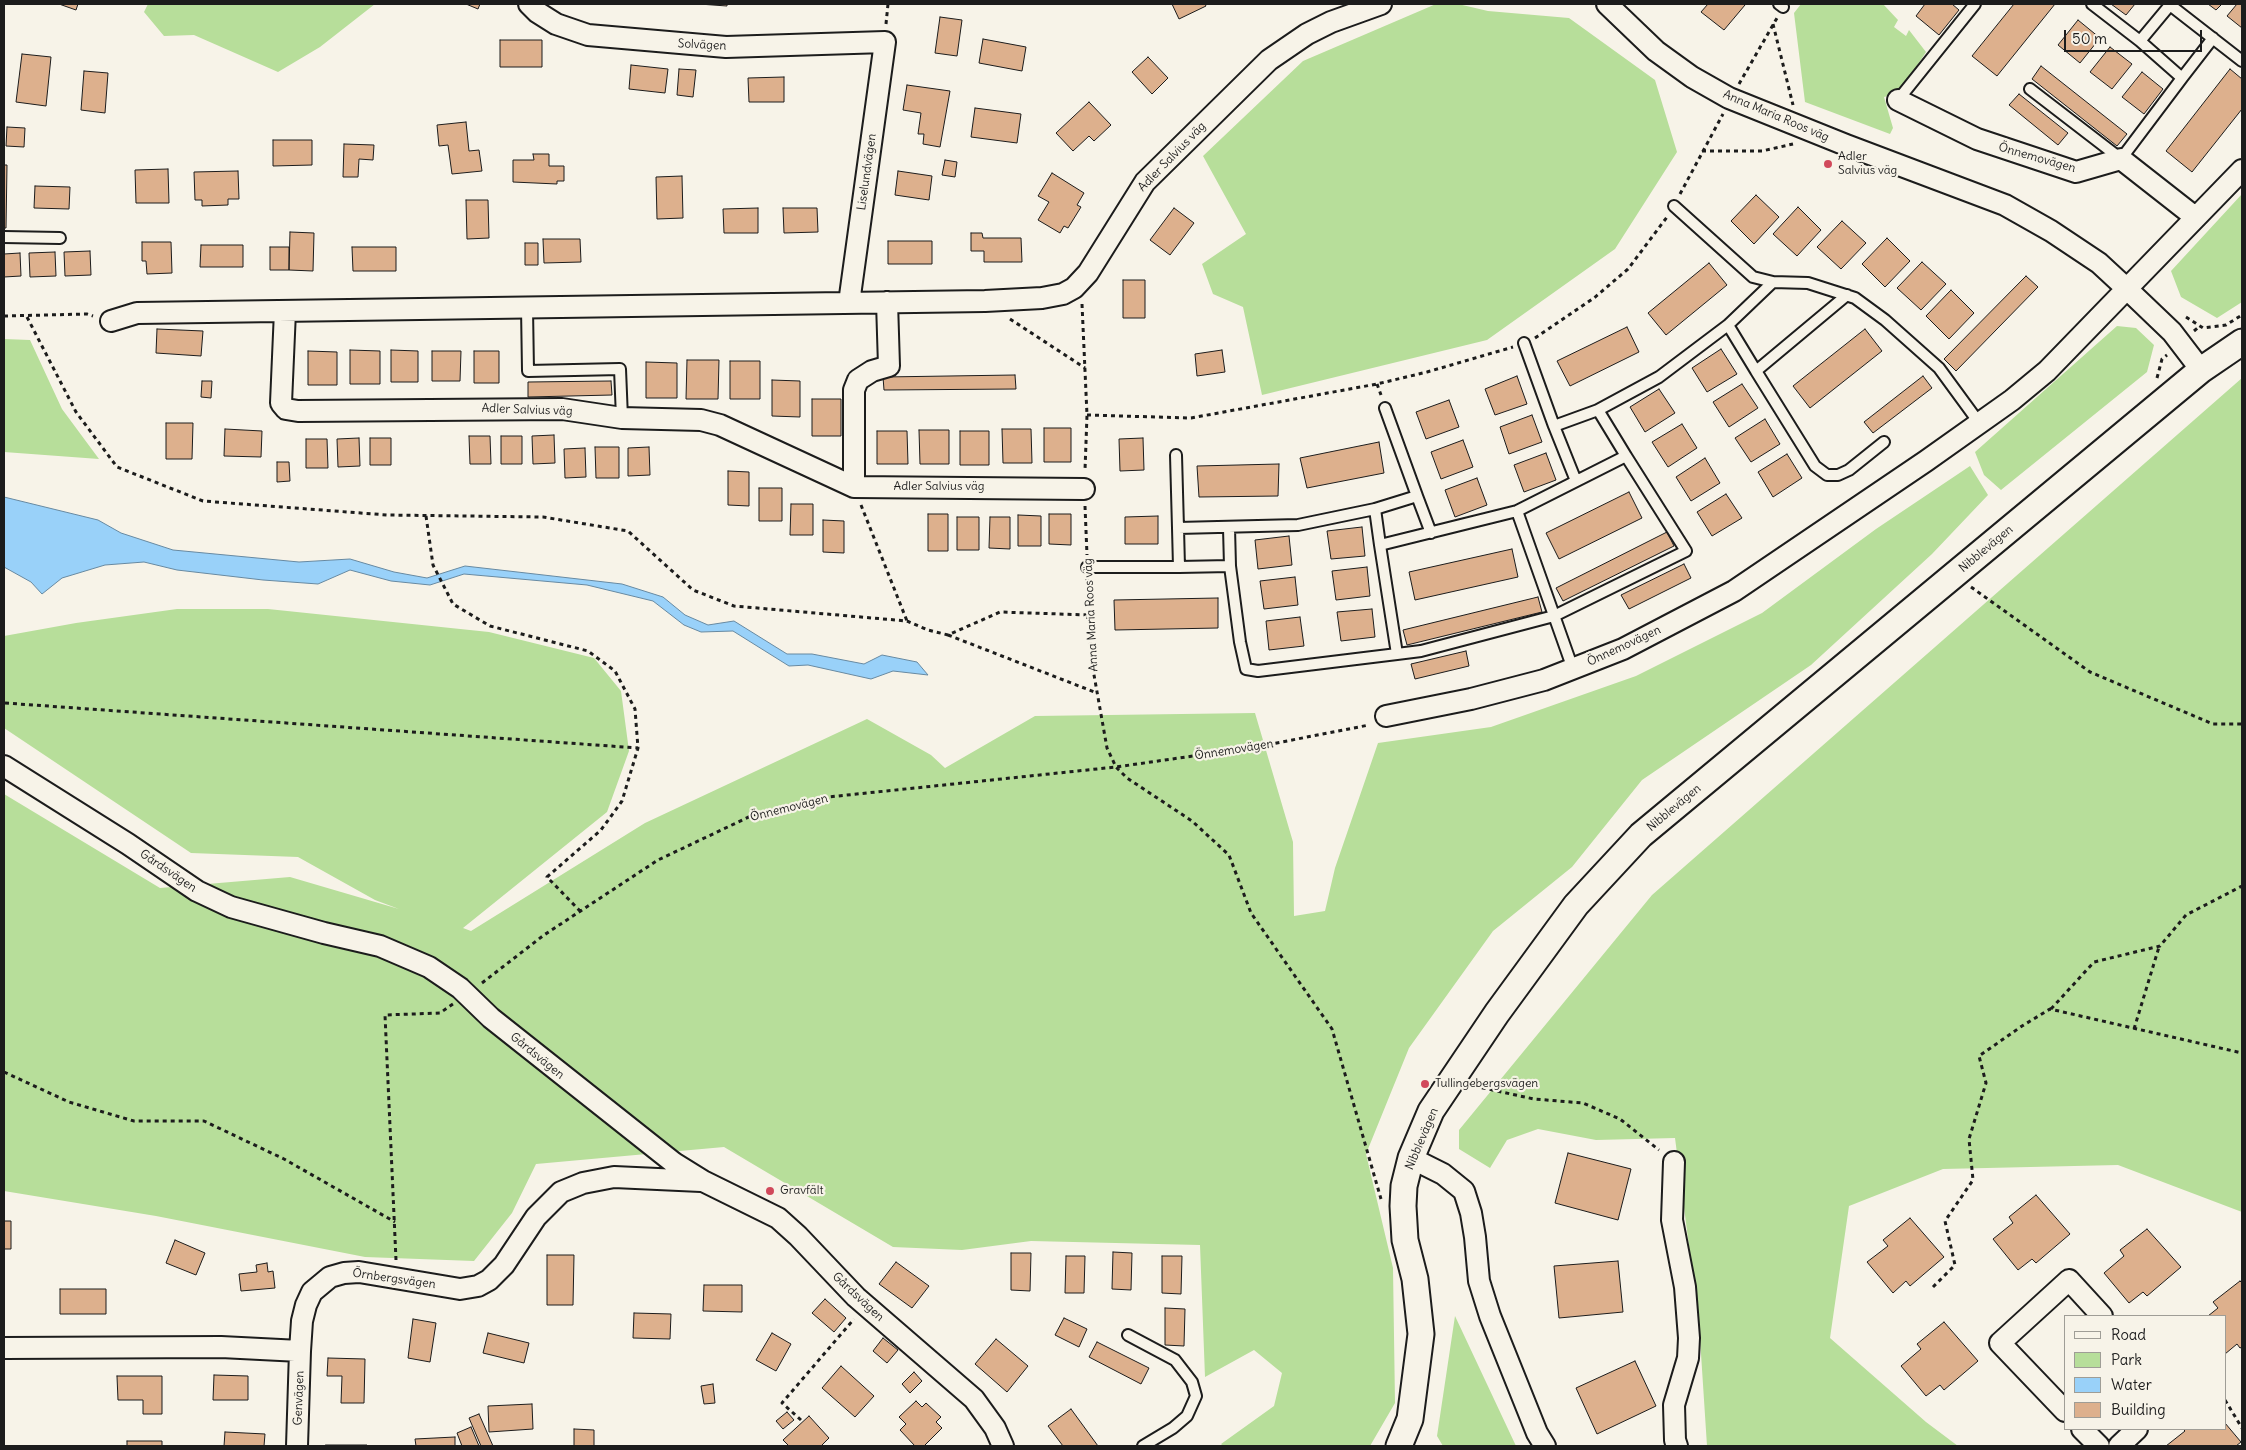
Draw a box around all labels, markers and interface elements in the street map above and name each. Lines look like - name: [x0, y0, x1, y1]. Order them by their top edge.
- scale bar: [2066, 20, 2204, 52]
- text: 50 m: [2072, 29, 2107, 48]
- street label: Solvägen: [677, 37, 727, 53]
- street label: Anna Maria Roos väg: [1721, 87, 1831, 145]
- street label: Adler Salvius väg: [1135, 119, 1209, 195]
- street label: Liselundvägen: [854, 133, 880, 211]
- street label: Önnemovägen: [1997, 140, 2077, 176]
- place label: Adler Salvius väg: [1838, 150, 1897, 178]
- marker: Adler Salvius väg: [1822, 158, 1834, 170]
- street label: Adler Salvius väg: [481, 401, 573, 419]
- street label: Adler Salvius väg: [894, 480, 984, 494]
- street label: Nibblevägen: [1956, 522, 2016, 576]
- street label: Anna Maria Roos väg: [1081, 558, 1101, 672]
- street label: Önnemovägen: [1585, 623, 1663, 669]
- street label: Önnemovägen: [1194, 737, 1274, 763]
- street label: Nibblevägen: [1644, 781, 1704, 835]
- street label: Önnemovägen: [749, 791, 829, 825]
- street label: Gårdsvägen: [137, 847, 199, 895]
- street label: Gårdsvägen: [507, 1030, 567, 1082]
- place label: Tullingebergsvägen: [1435, 1077, 1538, 1091]
- marker: Tullingebergsvägen: [1419, 1078, 1431, 1090]
- street label: Nibblevägen: [1402, 1106, 1442, 1172]
- place label: Gravfält: [780, 1184, 823, 1198]
- marker: Gravfält: [764, 1185, 776, 1197]
- street label: Örnbergsvägen: [351, 1266, 437, 1292]
- street label: Gårdsvägen: [829, 1269, 887, 1325]
- legend: [2064, 1315, 2226, 1430]
- text: Road: [2111, 1325, 2146, 1344]
- text: Park: [2111, 1350, 2142, 1369]
- street label: Genvägen: [291, 1370, 307, 1426]
- text: Water: [2111, 1375, 2152, 1394]
- text: Building: [2111, 1400, 2166, 1419]

